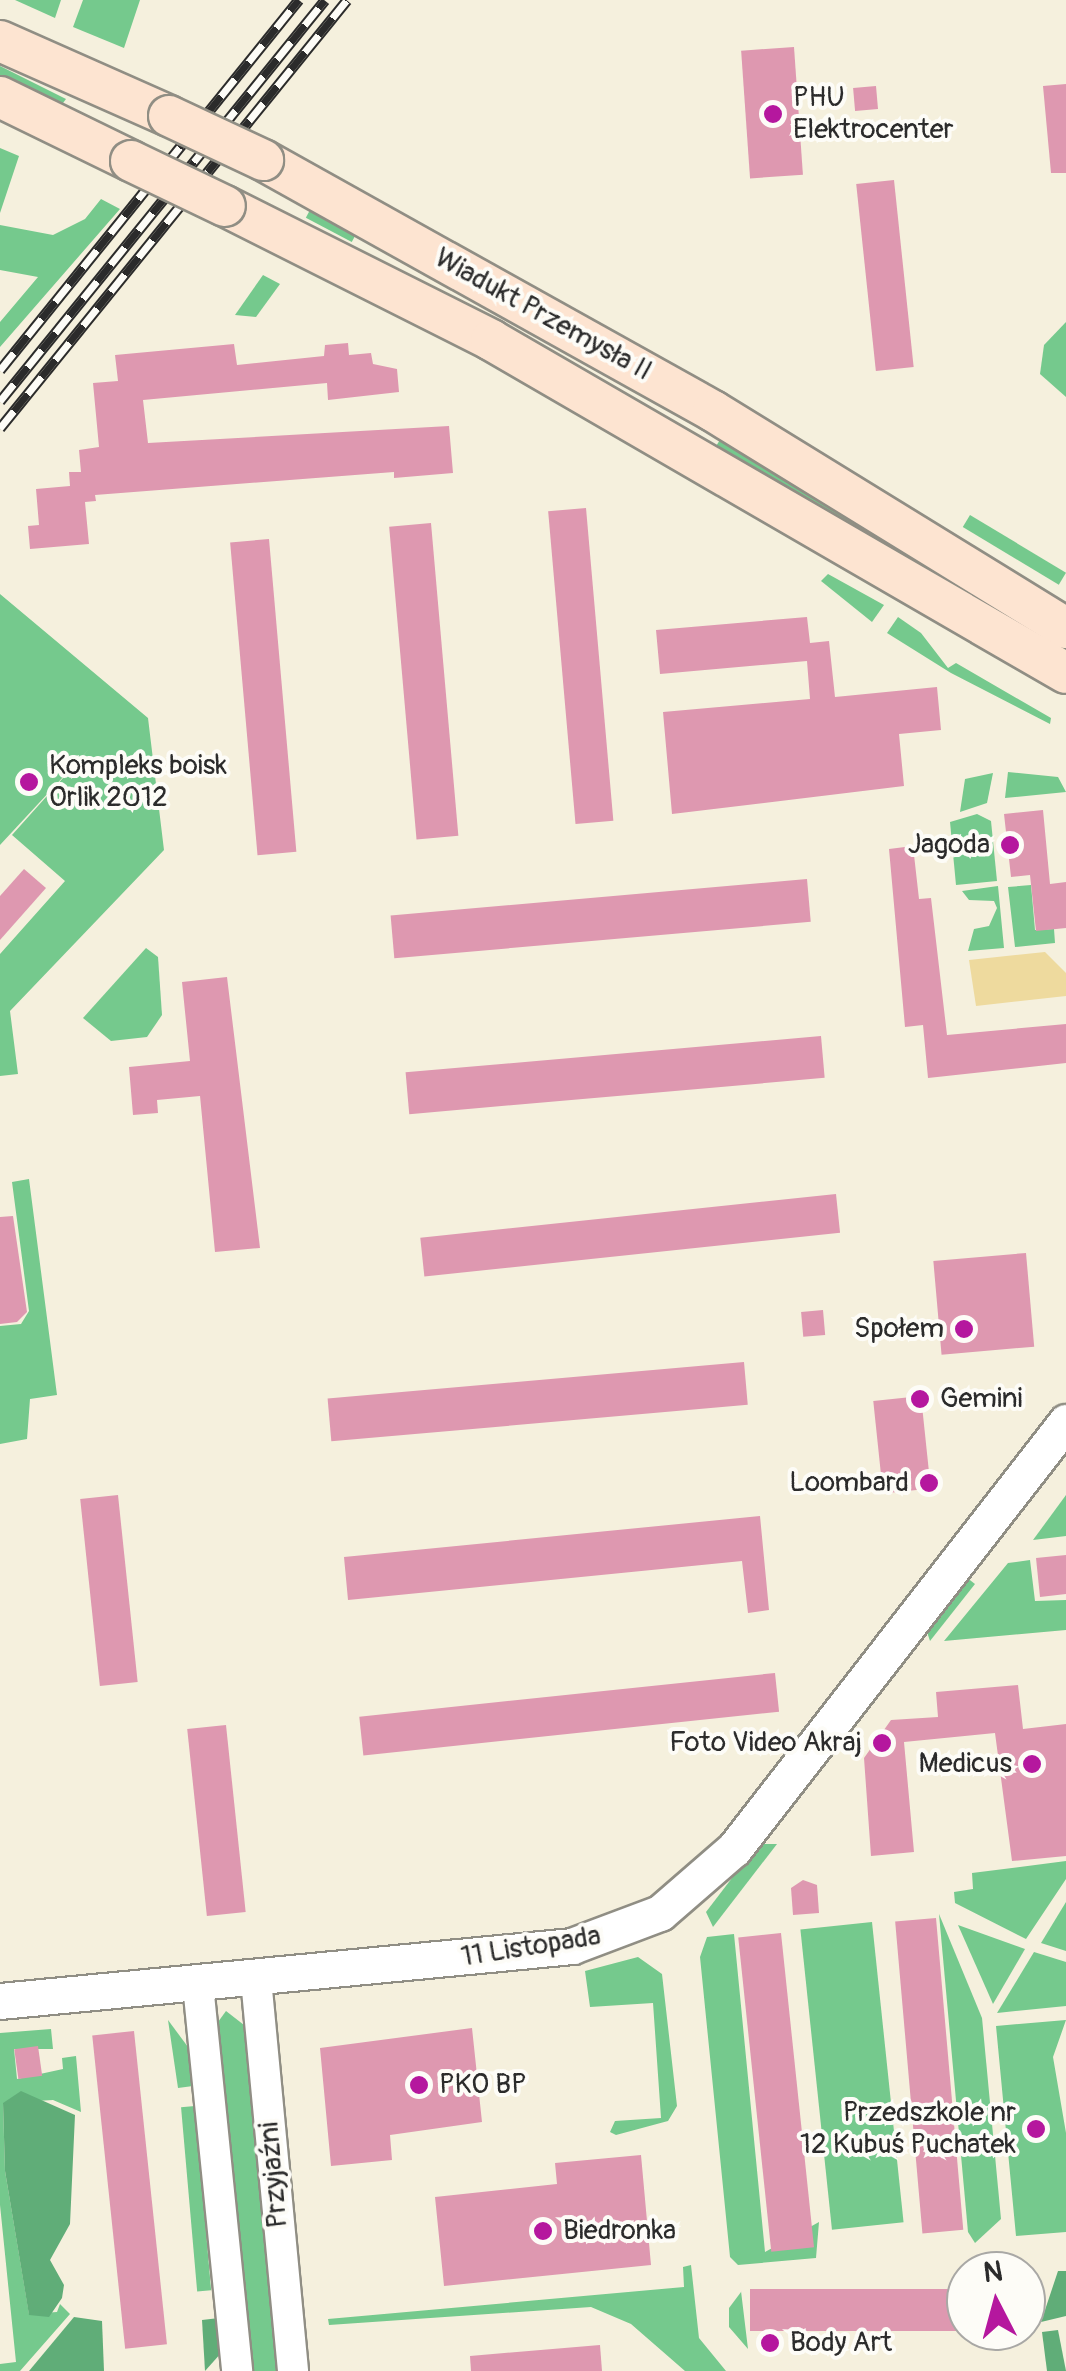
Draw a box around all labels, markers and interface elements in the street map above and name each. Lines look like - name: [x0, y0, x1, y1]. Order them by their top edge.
- place label: PHU Elektrocenter: [793, 81, 954, 147]
- marker: PHU Elektrocenter: [762, 103, 784, 125]
- street label: Wiadukt Przemysła II: [429, 241, 657, 389]
- place label: Kompleks boisk Orlik 2012: [49, 749, 227, 815]
- marker: Kompleks boisk Orlik 2012: [18, 771, 40, 793]
- place label: Jagoda: [908, 828, 990, 862]
- marker: Jagoda: [999, 834, 1021, 856]
- place label: Społem: [854, 1312, 944, 1346]
- marker: Społem: [953, 1318, 975, 1340]
- place label: Gemini: [940, 1382, 1022, 1416]
- marker: Gemini: [909, 1388, 931, 1410]
- place label: Loombard: [789, 1466, 909, 1500]
- marker: Loombard: [918, 1472, 940, 1494]
- place label: Foto Video Akraj: [669, 1726, 862, 1760]
- marker: Foto Video Akraj: [871, 1732, 893, 1754]
- place label: Medicus: [919, 1747, 1012, 1781]
- marker: Medicus: [1021, 1753, 1043, 1775]
- street label: 11 Listopada: [459, 1919, 603, 1975]
- place label: PKO BP: [439, 2068, 526, 2102]
- marker: PKO BP: [408, 2074, 430, 2096]
- place label: Przedszkole nr 12 Kubuś Puchatek: [800, 2096, 1016, 2162]
- marker: Przedszkole nr 12 Kubuś Puchatek: [1025, 2118, 1047, 2140]
- street label: Przyjaźni: [253, 2121, 295, 2229]
- place label: Biedronka: [563, 2214, 676, 2248]
- marker: Biedronka: [532, 2220, 554, 2242]
- north arrow: [946, 2251, 1046, 2351]
- text: N: [982, 2254, 1004, 2291]
- place label: Body Art: [790, 2326, 892, 2360]
- marker: Body Art: [759, 2332, 781, 2354]

